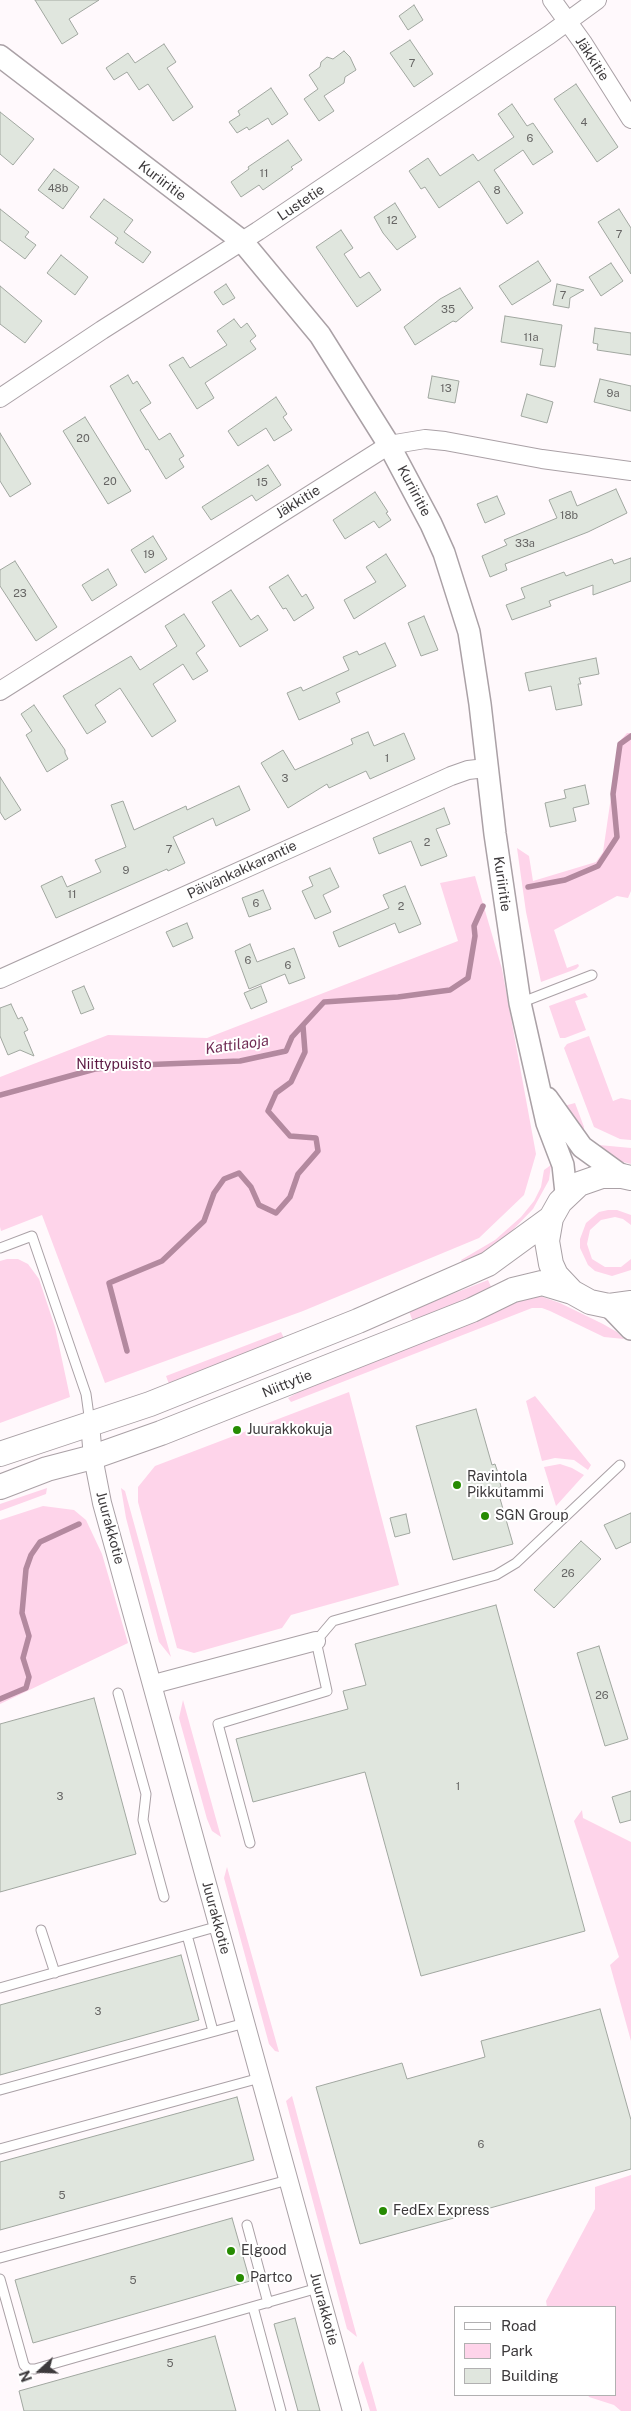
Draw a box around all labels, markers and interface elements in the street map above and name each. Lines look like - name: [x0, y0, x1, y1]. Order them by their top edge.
- street label: Jäkkitie: [572, 34, 612, 84]
- house number: 7: [409, 57, 415, 71]
- house number: 4: [581, 116, 587, 130]
- house number: 6: [527, 132, 533, 146]
- street label: Kuriiritie: [135, 158, 189, 204]
- house number: 11: [260, 167, 268, 181]
- street label: Lustetie: [274, 181, 328, 225]
- house number: 48b: [48, 182, 68, 196]
- house number: 8: [493, 184, 501, 198]
- house number: 12: [386, 214, 398, 228]
- house number: 7: [616, 228, 622, 242]
- house number: 7: [560, 289, 566, 303]
- house number: 35: [441, 303, 455, 317]
- house number: 11a: [523, 331, 539, 345]
- house number: 13: [440, 382, 452, 396]
- house number: 9a: [607, 387, 619, 401]
- house number: 20: [76, 432, 90, 446]
- street label: Kuriiritie: [394, 462, 434, 520]
- house number: 20: [103, 475, 117, 489]
- house number: 15: [256, 476, 268, 490]
- street label: Jäkkitie: [273, 482, 323, 522]
- house number: 18b: [560, 509, 578, 523]
- house number: 33a: [515, 537, 535, 551]
- house number: 19: [143, 548, 155, 562]
- house number: 23: [13, 587, 27, 601]
- house number: 1: [385, 752, 389, 766]
- house number: 3: [282, 772, 288, 786]
- house number: 2: [424, 836, 430, 850]
- street label: Päivänkakkarantie: [185, 837, 299, 903]
- house number: 7: [166, 843, 172, 857]
- street label: Kuriiritie: [490, 855, 514, 913]
- house number: 9: [123, 864, 129, 878]
- house number: 11: [68, 888, 76, 902]
- house number: 6: [253, 897, 259, 911]
- house number: 2: [398, 900, 404, 914]
- house number: 6: [245, 954, 251, 968]
- house number: 6: [285, 959, 291, 973]
- water label: Kattilaoja: [204, 1032, 270, 1058]
- park label: Niittypuisto: [76, 1057, 152, 1073]
- street label: Niittytie: [260, 1366, 314, 1402]
- place label: Juurakkokuja: [247, 1422, 332, 1438]
- marker: Juurakkokuja: [231, 1424, 243, 1436]
- place label: Ravintola Pikkutammi: [467, 1469, 544, 1501]
- marker: Ravintola Pikkutammi: [451, 1479, 463, 1491]
- street label: Juurakkotie: [92, 1490, 128, 1566]
- place label: SGN Group: [495, 1508, 568, 1524]
- marker: SGN Group: [479, 1510, 491, 1522]
- house number: 26: [561, 1567, 575, 1581]
- house number: 26: [595, 1689, 609, 1703]
- house number: 1: [456, 1780, 460, 1794]
- house number: 3: [57, 1790, 63, 1804]
- street label: Juurakkotie: [198, 1880, 234, 1956]
- house number: 3: [95, 2005, 101, 2019]
- house number: 6: [478, 2138, 484, 2152]
- house number: 5: [58, 2189, 66, 2203]
- place label: FedEx Express: [393, 2203, 489, 2219]
- marker: FedEx Express: [377, 2205, 389, 2217]
- place label: Elgood: [241, 2243, 287, 2259]
- marker: Elgood: [225, 2245, 237, 2257]
- place label: Partco: [250, 2270, 293, 2286]
- street label: Juurakkotie: [306, 2271, 342, 2347]
- marker: Partco: [234, 2272, 246, 2284]
- house number: 5: [129, 2274, 137, 2288]
- legend: [454, 2306, 616, 2396]
- text: Road: [501, 2317, 537, 2334]
- text: Park: [501, 2342, 533, 2359]
- north arrow: [15, 2346, 65, 2396]
- house number: 5: [166, 2357, 174, 2371]
- text: Building: [501, 2367, 559, 2384]
- text: N: [17, 2368, 35, 2384]

